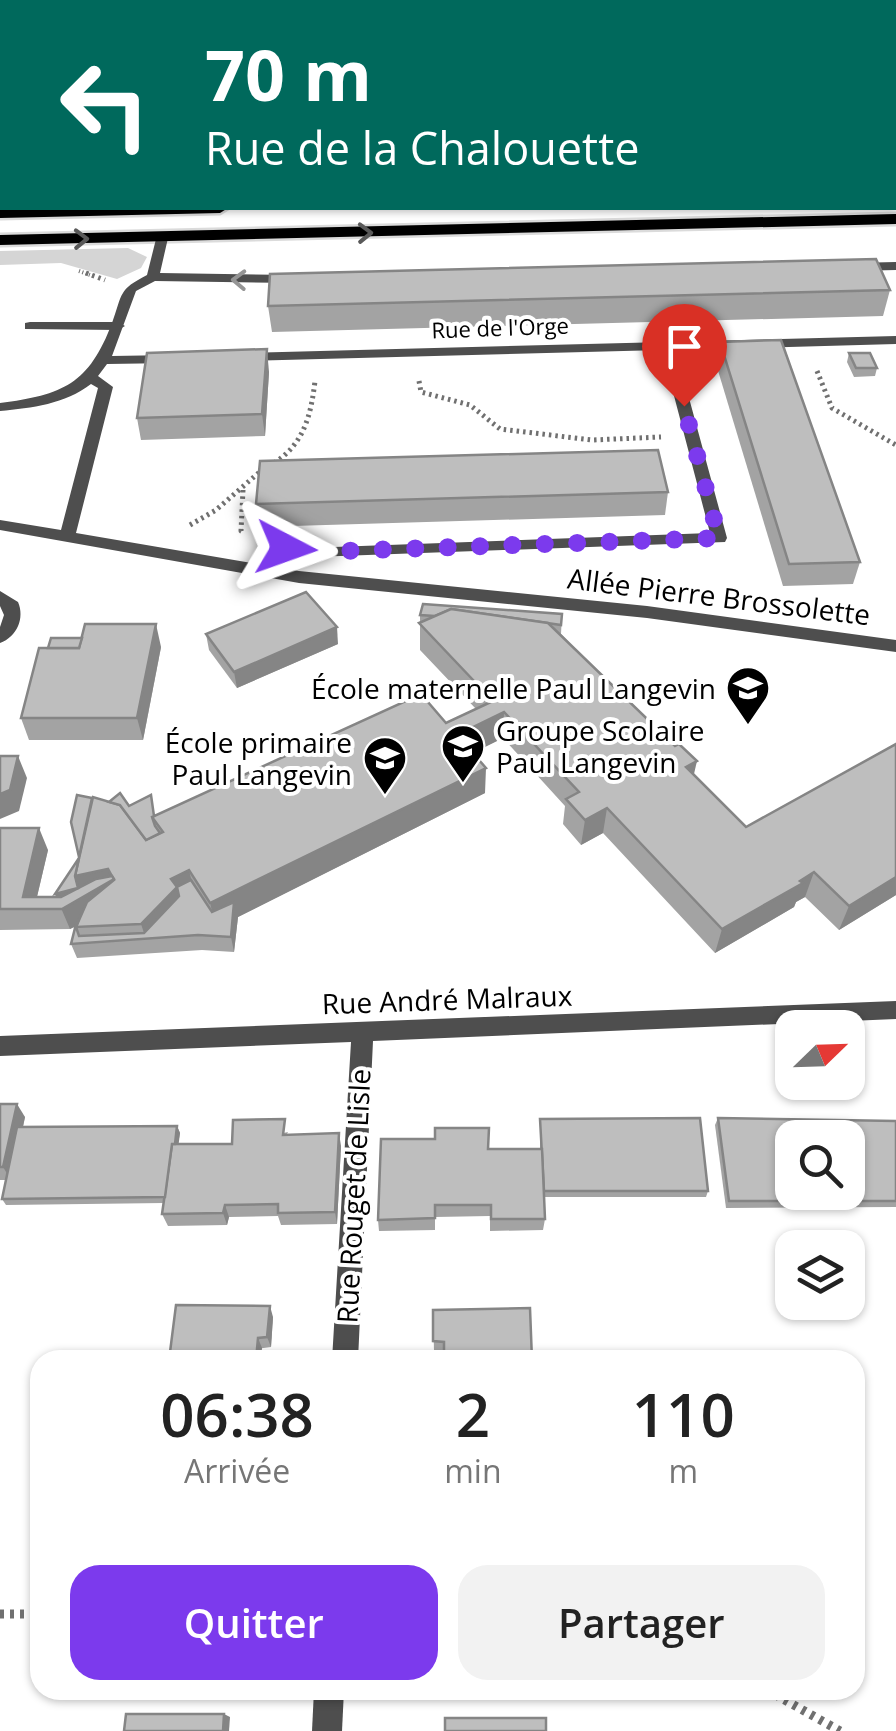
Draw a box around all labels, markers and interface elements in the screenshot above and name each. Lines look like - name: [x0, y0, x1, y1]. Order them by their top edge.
- text: 70 m: [205, 26, 372, 122]
- icon: left: [40, 40, 170, 170]
- text: Rue de la Chalouette: [205, 117, 639, 178]
- one-way arrow: [357, 222, 373, 243]
- one-way arrow: [74, 228, 90, 249]
- one-way arrow: [230, 269, 246, 290]
- pin: [642, 304, 727, 407]
- street label: Rue de l'Orge: [431, 310, 569, 344]
- icon: arrive: [657, 319, 712, 374]
- position arrow: [234, 496, 338, 600]
- street label: Allée Pierre Brossolette: [566, 559, 872, 633]
- school or university icon: École maternelle Paul Langevin: [725, 665, 771, 726]
- place label: École maternelle Paul Langevin: [311, 669, 716, 707]
- place label: Groupe Scolaire Paul Langevin: [496, 711, 704, 781]
- place label: École primaire Paul Langevin: [165, 723, 352, 793]
- school or university icon: Groupe Scolaire Paul Langevin: [440, 723, 486, 784]
- school or university icon: École primaire Paul Langevin: [362, 735, 408, 796]
- street label: Rue André Malraux: [321, 976, 573, 1022]
- north arrow: [775, 1010, 865, 1100]
- map controls: [775, 1010, 865, 1320]
- street label: Rue Rouget de Lisle: [327, 1068, 379, 1324]
- button: search: [775, 1120, 865, 1210]
- button: layers: [775, 1230, 865, 1320]
- text: 06:38: [160, 1373, 314, 1455]
- text: 2: [456, 1373, 490, 1455]
- text: 110: [632, 1373, 735, 1455]
- text: Arrivée: [184, 1449, 290, 1492]
- text: min: [444, 1449, 502, 1492]
- text: m: [668, 1449, 698, 1492]
- button: Quitter: [70, 1565, 438, 1680]
- button: Partager: [458, 1565, 825, 1680]

